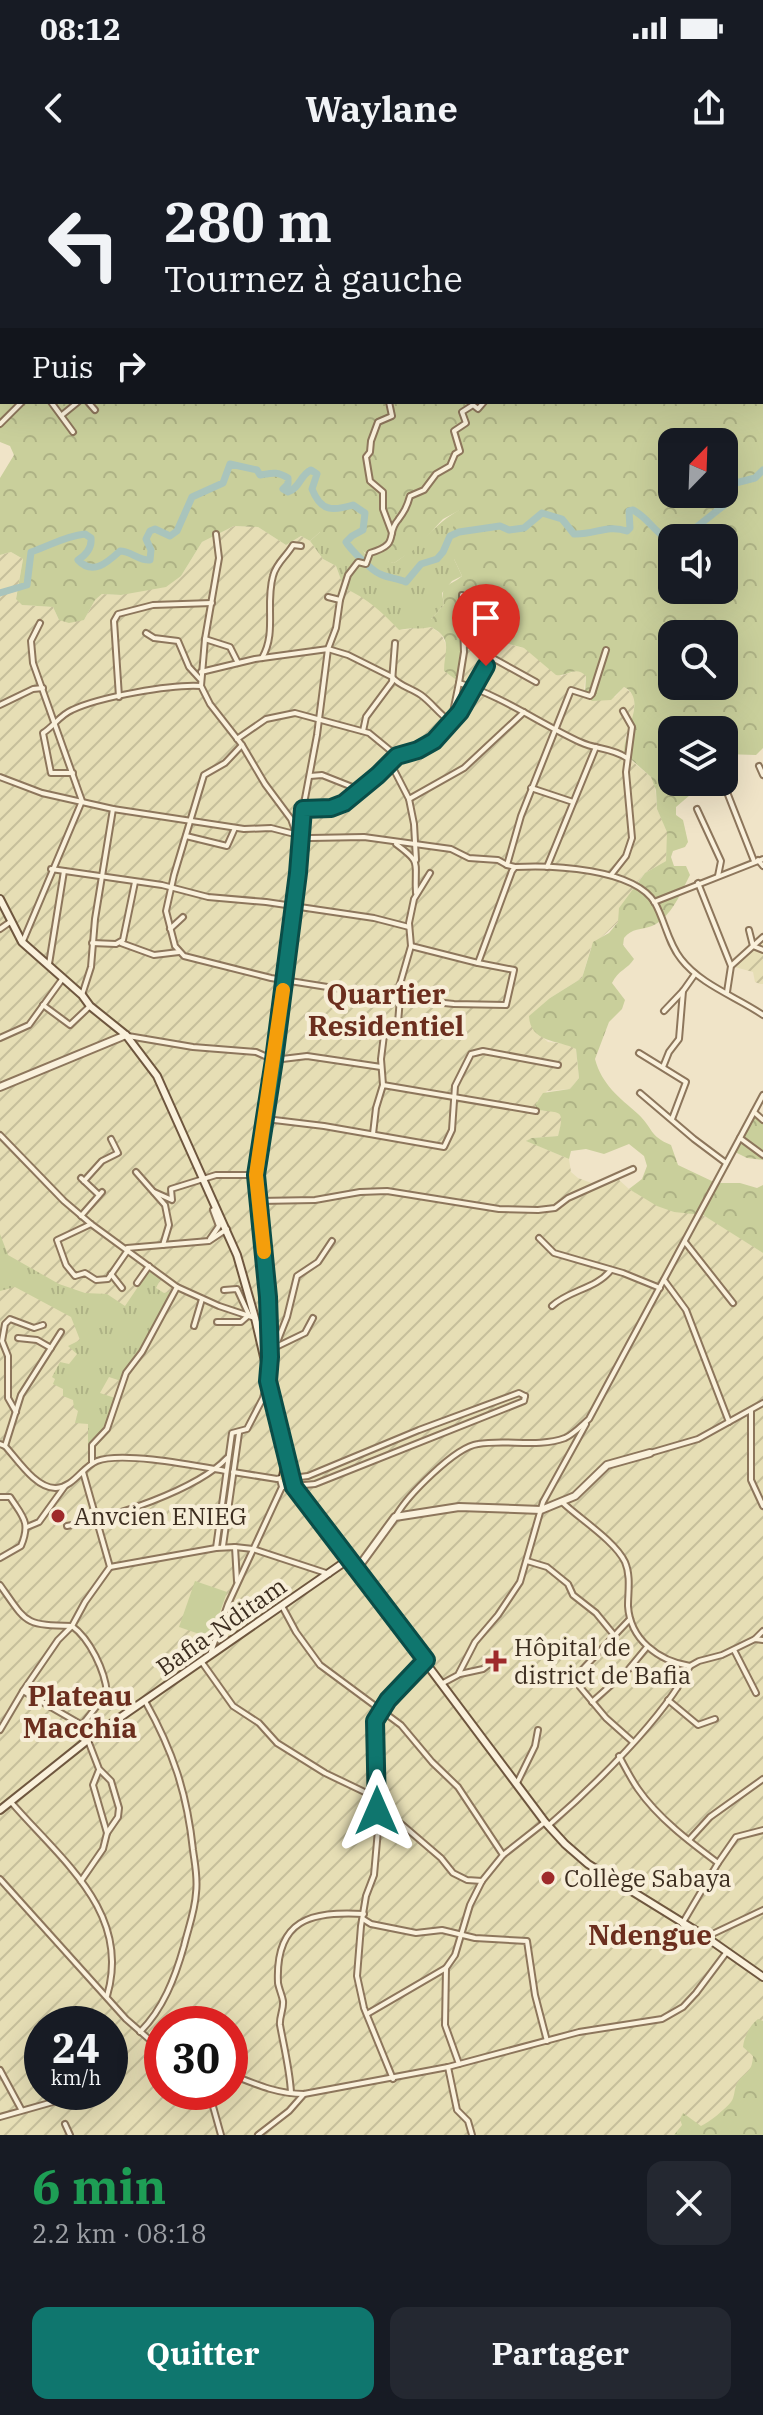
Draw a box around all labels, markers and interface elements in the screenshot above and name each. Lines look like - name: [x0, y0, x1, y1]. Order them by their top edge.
- text: 08:12: [40, 9, 121, 48]
- text: Waylane: [305, 85, 458, 132]
- icon: back: [32, 86, 76, 130]
- icon: share: [687, 86, 731, 130]
- text: 280 m: [164, 185, 332, 257]
- icon: left: [32, 192, 136, 296]
- text: Tournez à gauche: [164, 255, 463, 302]
- icon: right: [109, 344, 153, 388]
- text: Puis: [32, 347, 93, 386]
- north arrow: [658, 428, 738, 508]
- map controls: [658, 428, 738, 796]
- button: sound: [658, 524, 738, 604]
- pin: [452, 584, 520, 666]
- icon: arrive: [464, 596, 508, 640]
- button: search: [658, 620, 738, 700]
- button: layers: [658, 716, 738, 796]
- district label: Quartier Residentiel: [308, 975, 464, 1044]
- place label: Anvcien ENIEG: [74, 1500, 247, 1532]
- marker: Anvcien ENIEG: [49, 1507, 67, 1525]
- street label: Bafia-Nditam: [150, 1569, 293, 1683]
- place label: Hôpital de district de Bafia: [514, 1631, 691, 1691]
- marker: Hôpital de district de Bafia: [485, 1650, 507, 1672]
- district label: Plateau Macchia: [23, 1677, 137, 1746]
- position arrow: [335, 1769, 419, 1853]
- place label: Collège Sabaya: [564, 1862, 732, 1894]
- marker: Collège Sabaya: [539, 1869, 557, 1887]
- district label: Ndengue: [588, 1916, 712, 1953]
- speed limit sign: 30: [144, 2006, 248, 2110]
- text: 24: [52, 2022, 100, 2074]
- text: km/h: [51, 2064, 101, 2091]
- text: 6 min: [32, 2155, 166, 2217]
- button: close: [647, 2161, 731, 2245]
- text: 2.2 km · 08:18: [32, 2216, 207, 2250]
- button: Quitter: [32, 2307, 374, 2399]
- button: Partager: [390, 2307, 731, 2399]

